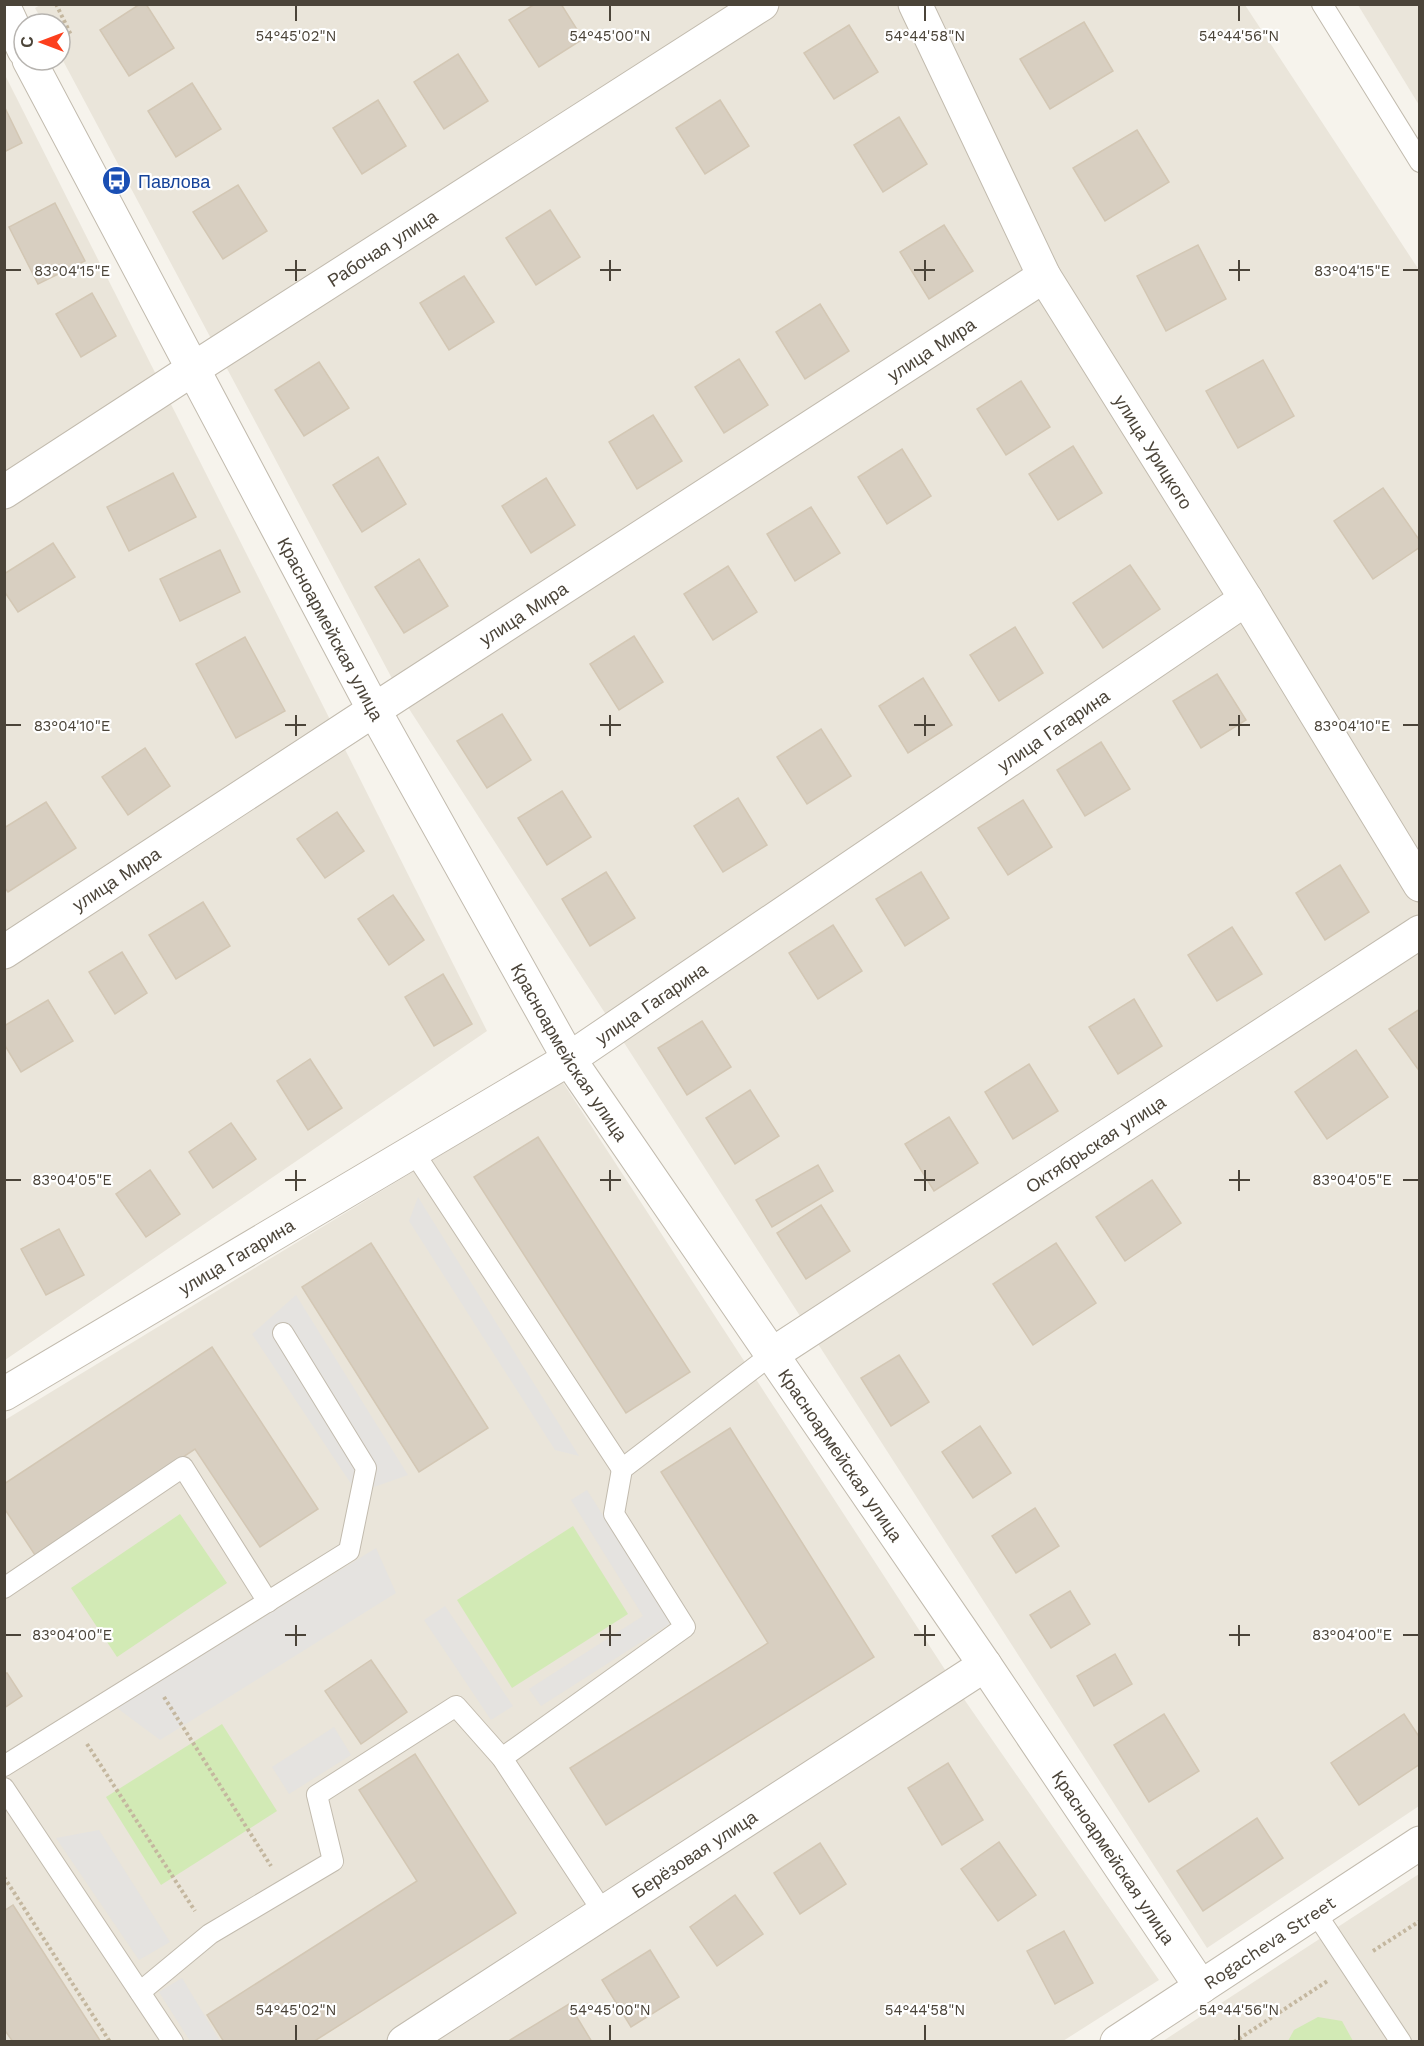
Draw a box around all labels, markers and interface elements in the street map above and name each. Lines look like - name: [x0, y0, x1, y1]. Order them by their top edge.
- north arrow: [12, 12, 72, 72]
- text: 54°45'02"N: [256, 27, 336, 45]
- text: 54°45'00"N: [569, 27, 651, 45]
- text: 54°44'58"N: [885, 27, 965, 45]
- text: 54°44'56"N: [1199, 27, 1279, 45]
- text: С: [18, 36, 37, 48]
- bus stop icon: Павлова: [101, 165, 133, 197]
- place label: Павлова: [138, 171, 211, 192]
- street label: Рабочая улица: [323, 204, 442, 291]
- text: 83°04'15"E: [34, 262, 110, 280]
- text: 83°04'15"E: [1314, 262, 1390, 280]
- street label: улица Мира: [883, 312, 980, 385]
- street label: улица Урицкого: [1110, 390, 1197, 513]
- street label: Красноармейская улица: [274, 534, 389, 725]
- street label: улица Мира: [475, 577, 572, 649]
- street label: улица Гагарина: [993, 684, 1114, 776]
- text: 83°04'10"E: [34, 717, 110, 735]
- text: 83°04'10"E: [1314, 717, 1390, 735]
- street label: улица Мира: [68, 842, 165, 915]
- street label: улица Гагарина: [591, 957, 712, 1049]
- street label: Красноармейская улица: [507, 960, 633, 1145]
- street label: Октябрьская улица: [1021, 1090, 1170, 1197]
- text: 83°04'05"E: [32, 1171, 112, 1189]
- text: 83°04'05"E: [1312, 1171, 1392, 1189]
- street label: улица Гагарина: [175, 1213, 299, 1299]
- street label: Красноармейская улица: [774, 1365, 908, 1546]
- text: 83°04'00"E: [32, 1626, 112, 1644]
- text: 83°04'00"E: [1312, 1626, 1392, 1644]
- street label: Красноармейская улица: [1048, 1766, 1180, 1949]
- street label: Берёзовая улица: [628, 1805, 761, 1902]
- street label: Rogacheva Street: [1199, 1891, 1339, 1993]
- text: 54°45'02"N: [256, 2001, 336, 2019]
- text: 54°45'00"N: [569, 2001, 651, 2019]
- text: 54°44'58"N: [885, 2001, 965, 2019]
- text: 54°44'56"N: [1199, 2001, 1279, 2019]

